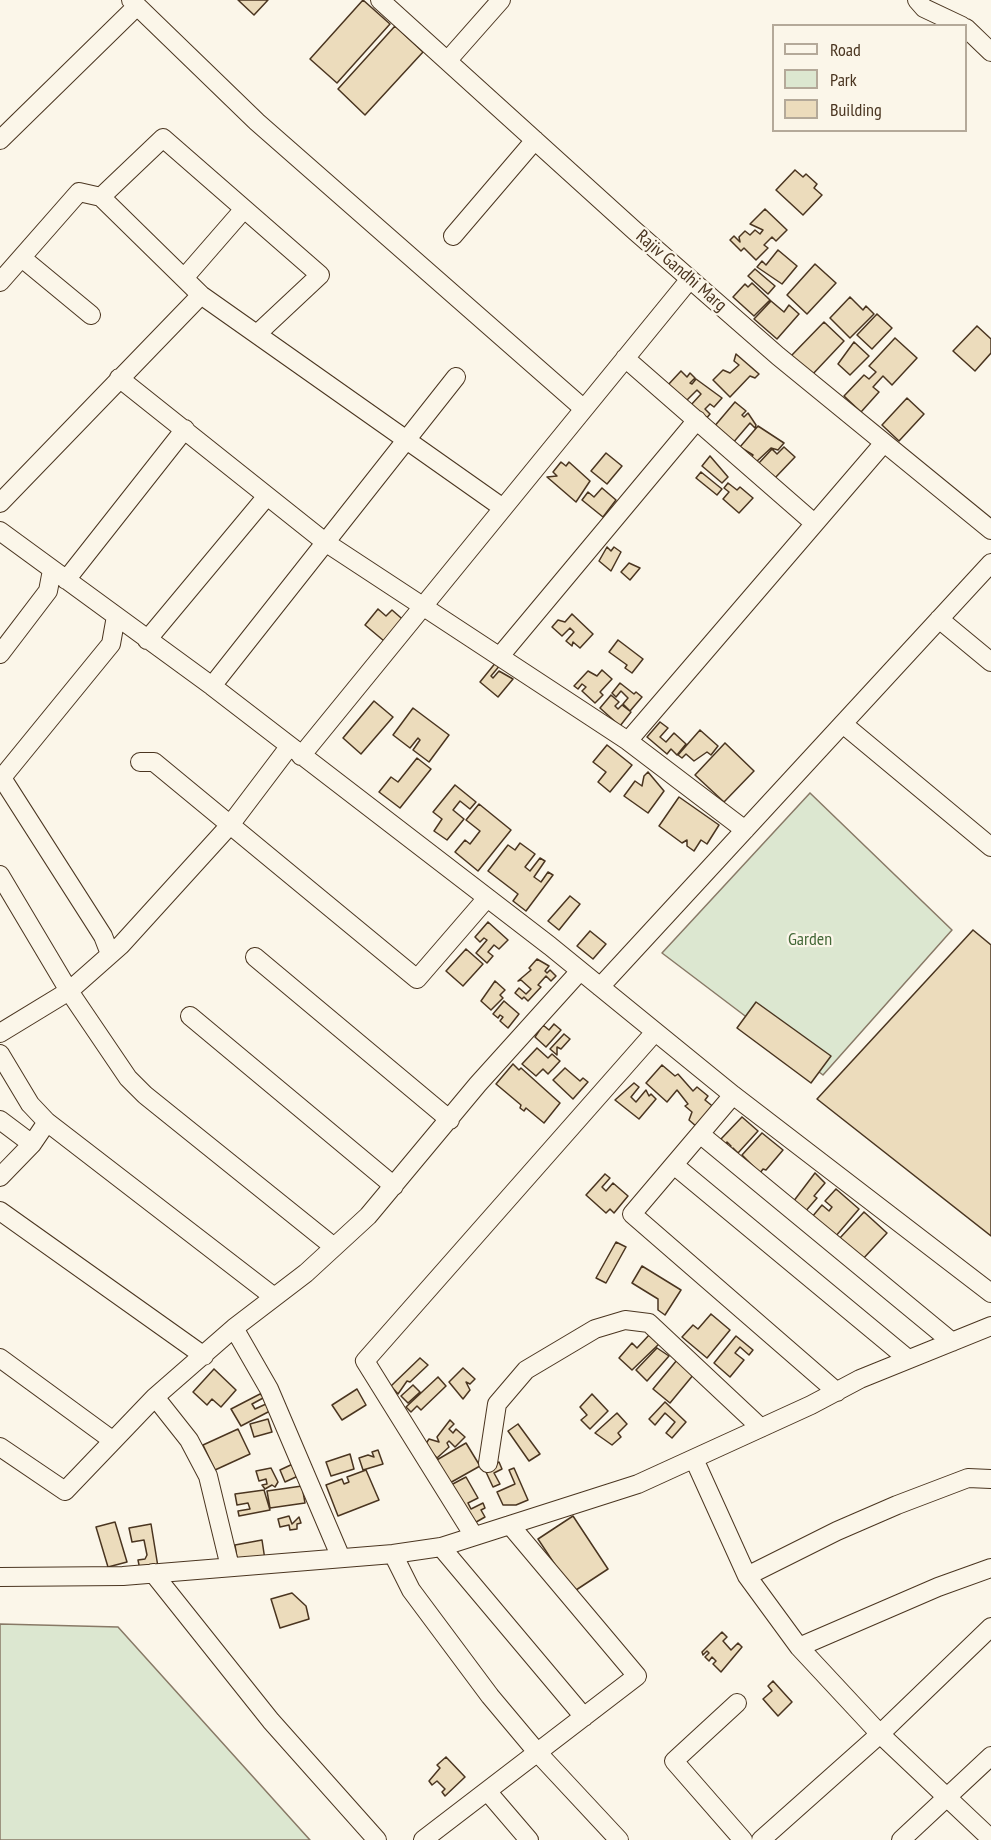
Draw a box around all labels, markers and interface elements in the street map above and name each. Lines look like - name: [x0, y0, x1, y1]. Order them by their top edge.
- legend: [772, 24, 967, 132]
- text: Road: [830, 38, 861, 61]
- text: Park: [830, 68, 857, 91]
- text: Building: [830, 98, 882, 121]
- street label: Rajiv Gandhi Marg: [631, 226, 731, 316]
- park label: Garden: [788, 929, 832, 951]

